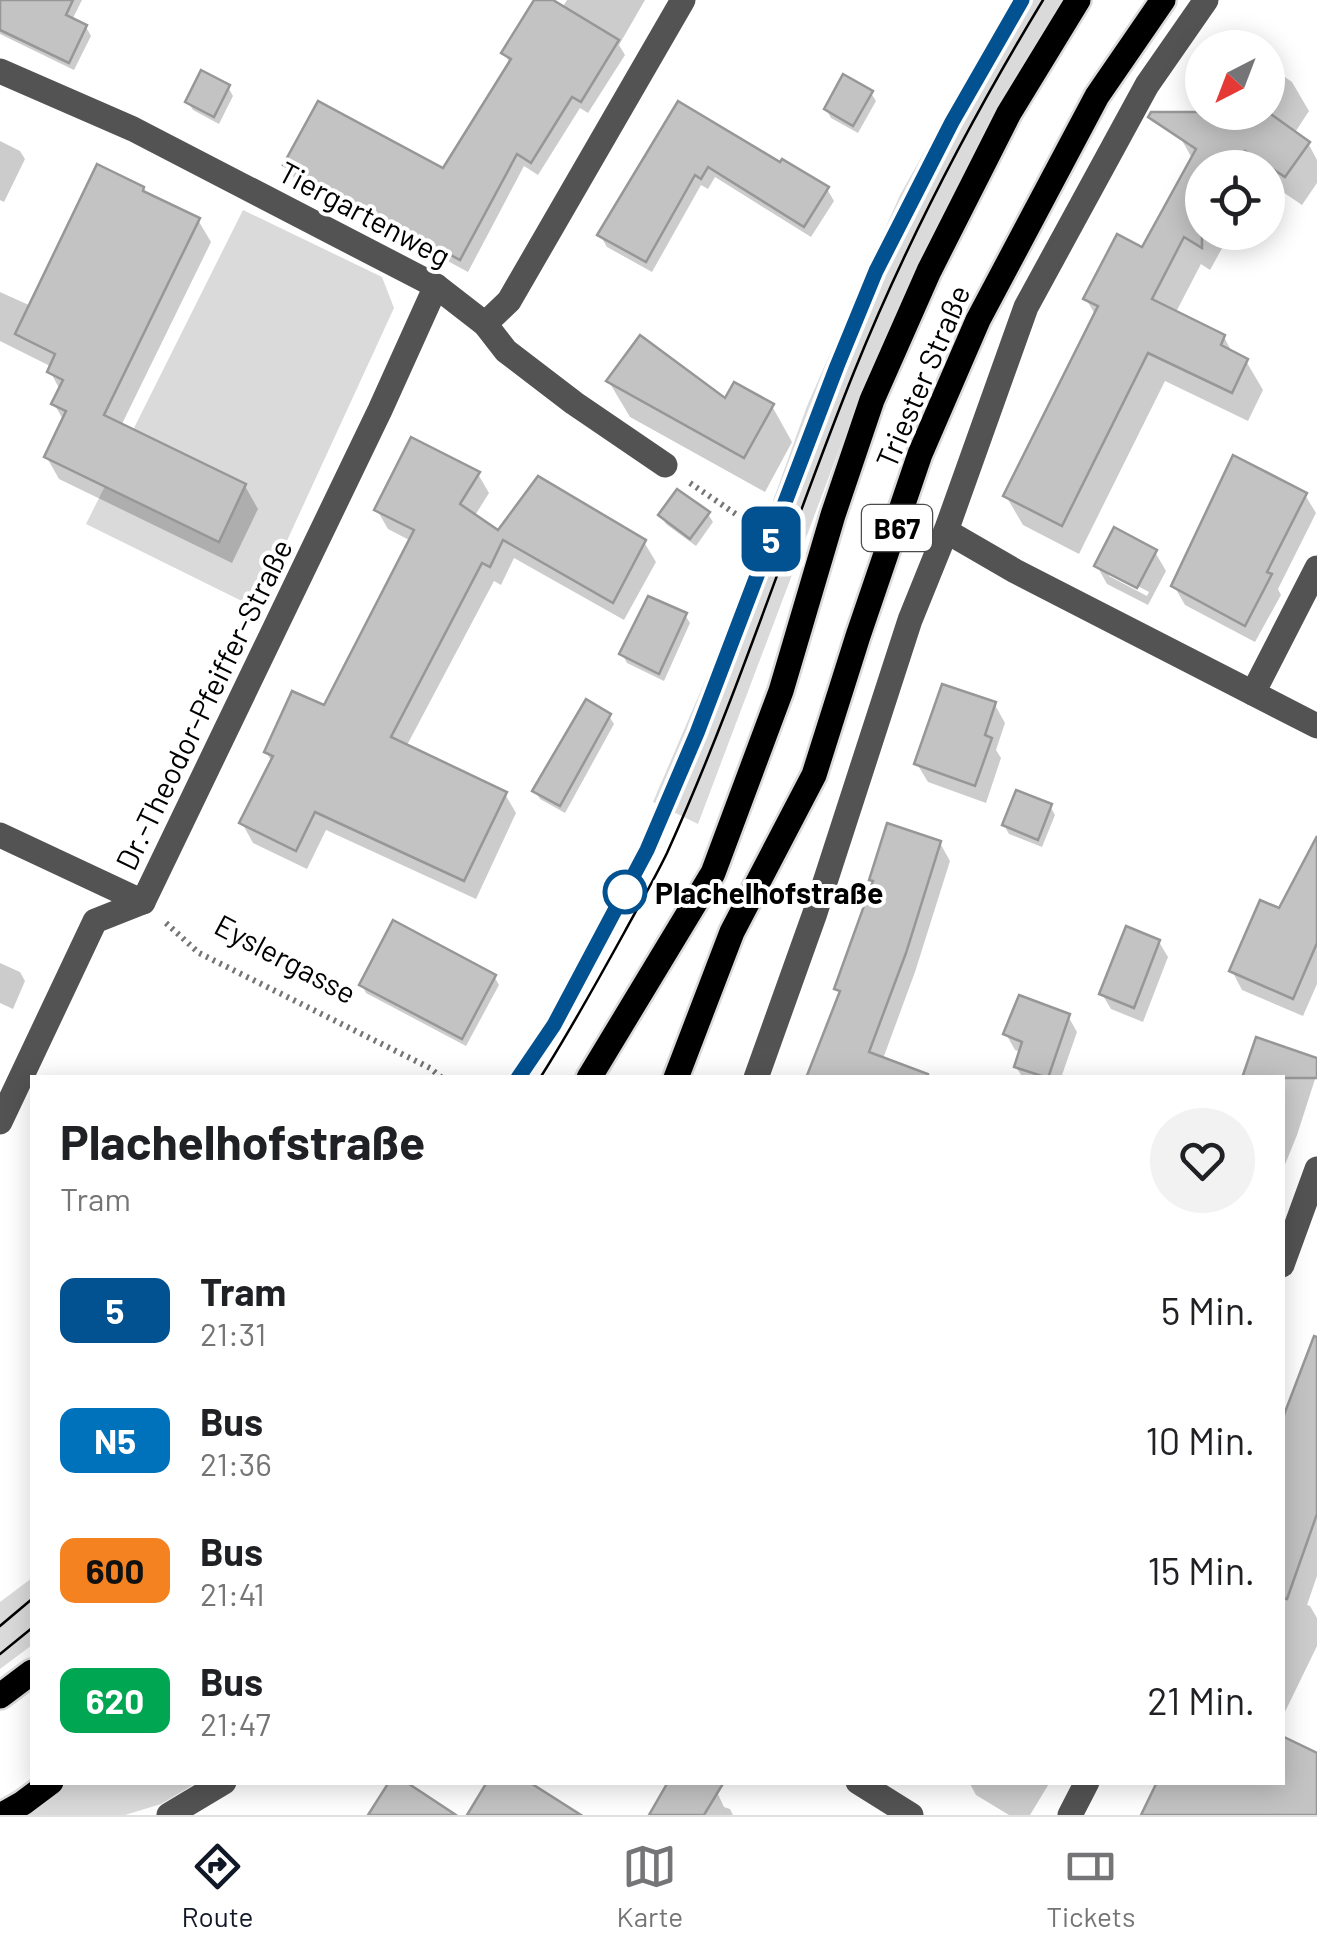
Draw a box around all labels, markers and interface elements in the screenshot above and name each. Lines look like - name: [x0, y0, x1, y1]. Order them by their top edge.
- north arrow: [1185, 30, 1285, 130]
- map controls: [1185, 30, 1285, 250]
- button: locate: [1185, 150, 1285, 250]
- street label: Tiergartenweg: [273, 153, 457, 273]
- street label: Triester Straße: [867, 279, 977, 473]
- road number: B67: [862, 505, 932, 551]
- line badge: 5: [738, 506, 804, 572]
- text: 5: [762, 518, 780, 560]
- street label: Dr.-Theodor-Pfeiffer-Straße: [107, 533, 299, 875]
- marker: Plachelhofstraße: [604, 871, 646, 913]
- place label: Plachelhofstraße: [655, 874, 883, 910]
- street label: Eyslergasse: [209, 906, 363, 1010]
- button: heart: [1150, 1108, 1255, 1213]
- text: Plachelhofstraße: [60, 1112, 425, 1170]
- text: Tram: [60, 1179, 131, 1217]
- text: Tram: [200, 1268, 286, 1314]
- text: 5 Min.: [1161, 1287, 1255, 1333]
- text: 5: [106, 1289, 124, 1331]
- text: 21:31: [200, 1314, 266, 1352]
- text: Bus: [200, 1398, 263, 1444]
- text: 10 Min.: [1146, 1417, 1255, 1463]
- text: N5: [94, 1419, 136, 1461]
- text: 21:36: [200, 1444, 272, 1482]
- text: Bus: [200, 1528, 263, 1574]
- text: 15 Min.: [1147, 1547, 1255, 1593]
- text: 600: [86, 1549, 144, 1591]
- text: 21:41: [200, 1574, 265, 1612]
- text: Bus: [200, 1658, 263, 1704]
- text: 21 Min.: [1147, 1677, 1255, 1723]
- text: 620: [86, 1679, 144, 1721]
- text: 21:47: [200, 1704, 271, 1742]
- tab: Route: [182, 1839, 254, 1933]
- tab: Karte: [617, 1839, 683, 1933]
- tab: Tickets: [1046, 1839, 1135, 1933]

